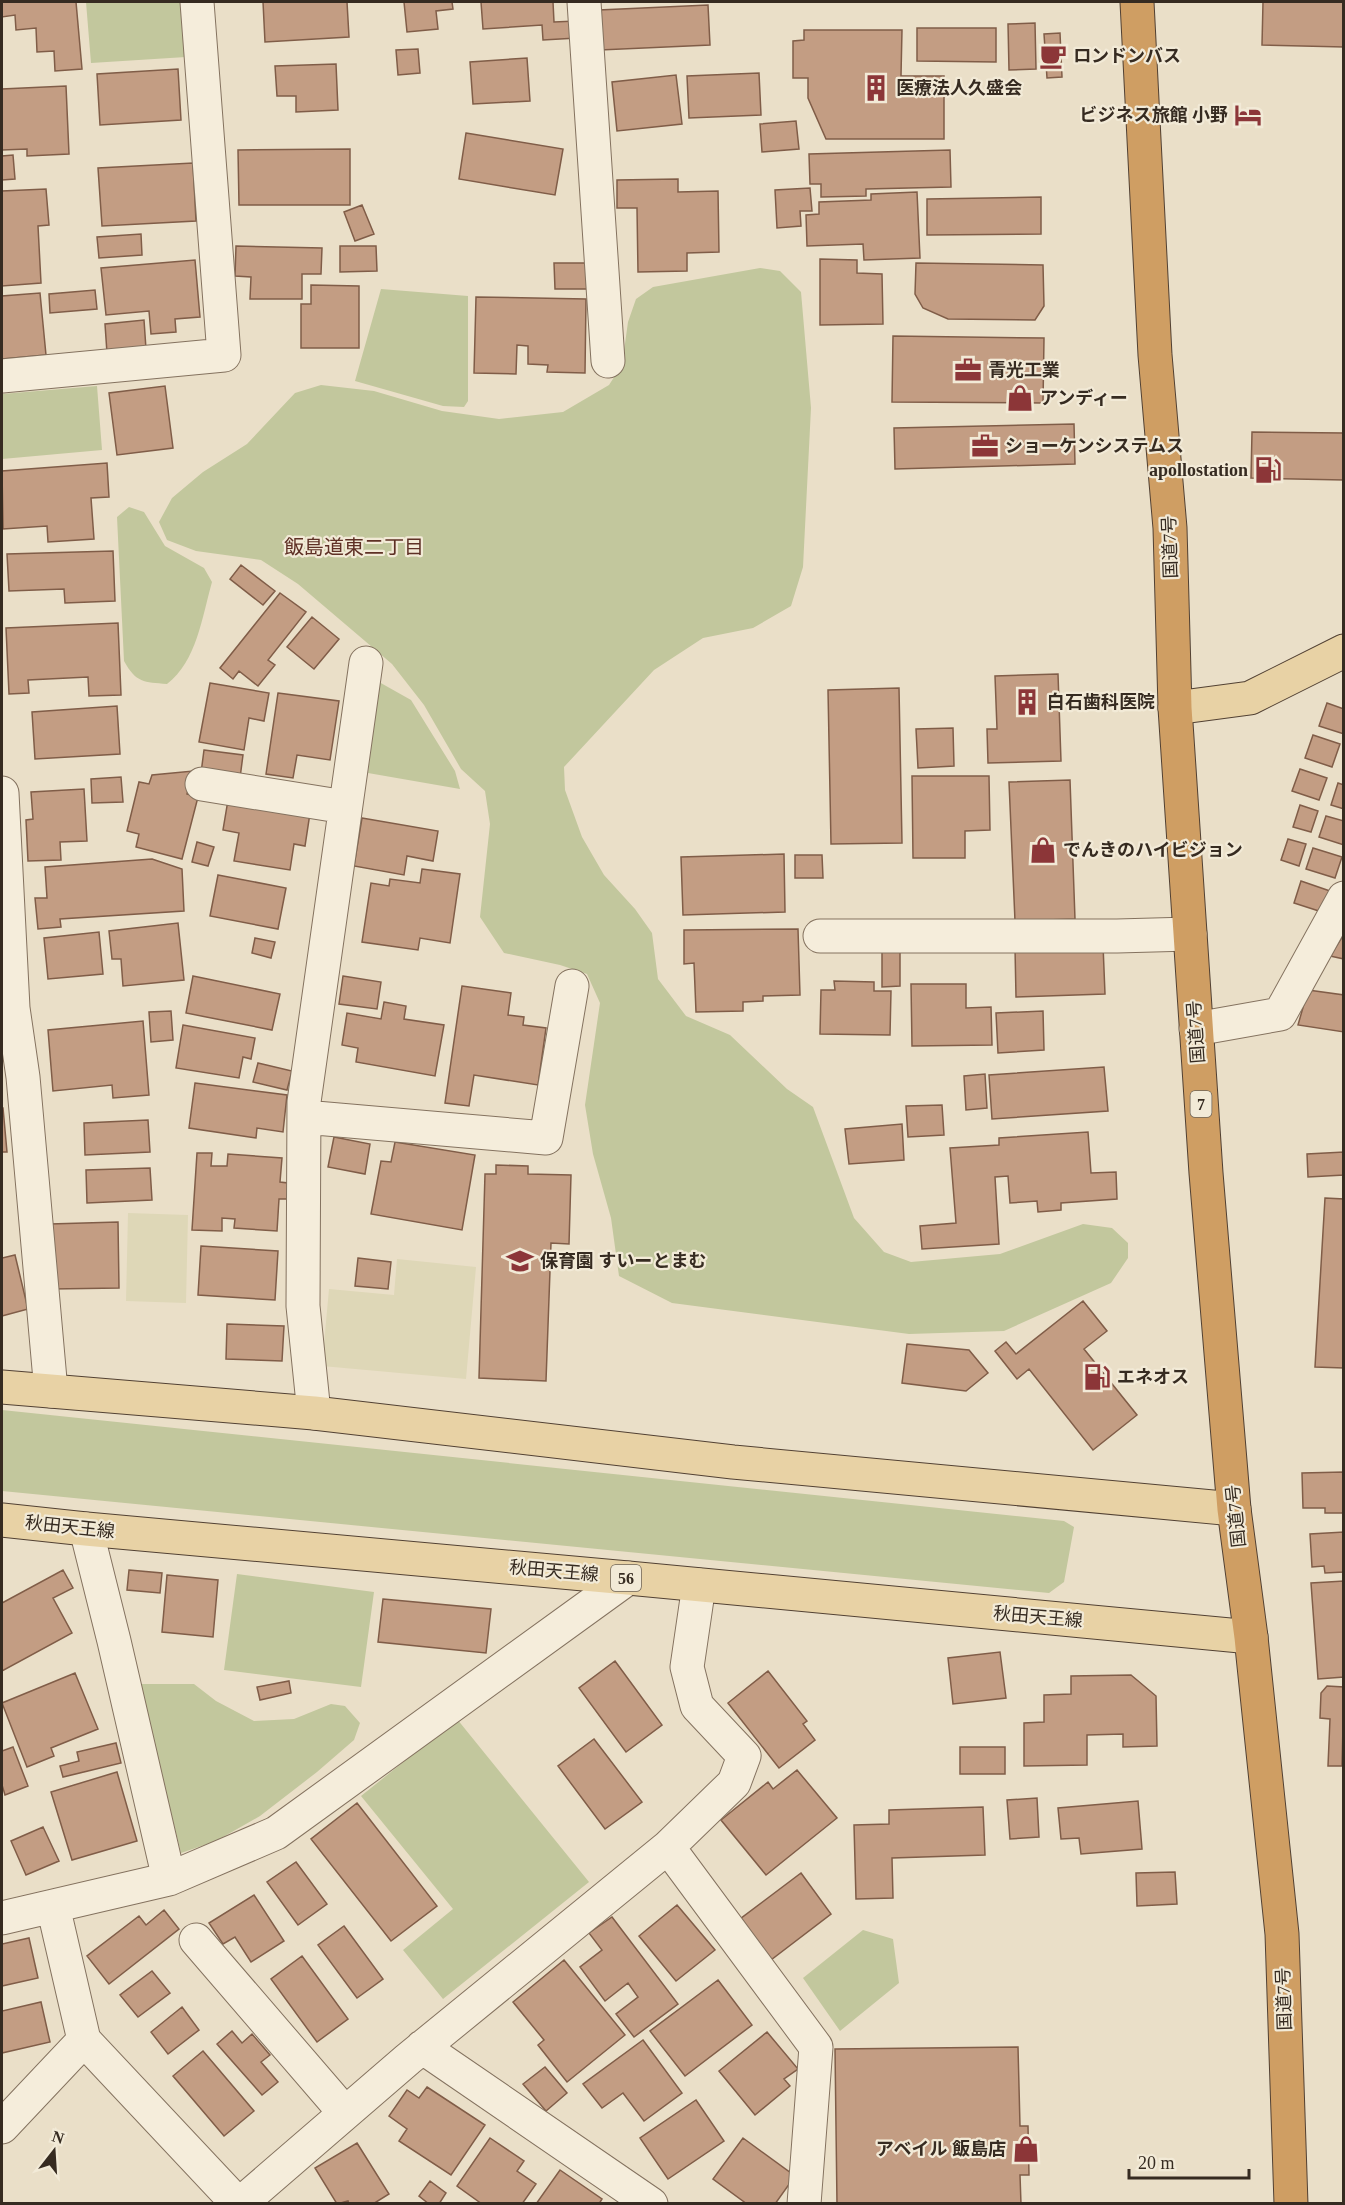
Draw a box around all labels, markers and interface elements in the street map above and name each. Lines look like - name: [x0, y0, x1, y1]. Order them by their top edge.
- cafe icon: ロンドンバス: [1038, 41, 1068, 71]
- place label: ロンドンバス: [1073, 46, 1181, 66]
- building icon: 医療法人久盛会: [861, 73, 891, 103]
- place label: 医療法人久盛会: [896, 78, 1022, 98]
- hotel icon: ビジネス旅館 小野: [1233, 100, 1263, 130]
- place label: ビジネス旅館 小野: [1080, 105, 1228, 125]
- office icon: 青光工業: [953, 355, 983, 385]
- place label: 青光工業: [988, 360, 1060, 380]
- shop icon: アンディー: [1005, 383, 1035, 413]
- place label: アンディー: [1040, 388, 1128, 408]
- office icon: ショーケンシステムス: [970, 431, 1000, 461]
- place label: ショーケンシステムス: [1005, 436, 1184, 456]
- fuel station icon: apollostation: [1253, 455, 1283, 485]
- place label: apollostation: [1149, 460, 1248, 480]
- street label: 国道7号: [1159, 515, 1181, 579]
- district label: 飯島道東二丁目: [284, 536, 424, 558]
- building icon: 白石歯科医院: [1012, 687, 1042, 717]
- place label: 白石歯科医院: [1047, 692, 1155, 712]
- shop icon: でんきのハイビジョン: [1028, 835, 1058, 865]
- place label: でんきのハイビジョン: [1063, 840, 1243, 860]
- street label: 国道7号: [1184, 1000, 1208, 1064]
- road number: 7: [1190, 1091, 1212, 1117]
- school or university icon: 保育園 すいーとまむ: [505, 1246, 535, 1276]
- place label: 保育園 すいーとまむ: [540, 1251, 707, 1271]
- fuel station icon: エネオス: [1082, 1362, 1112, 1392]
- place label: エネオス: [1117, 1367, 1189, 1387]
- street label: 国道7号: [1223, 1484, 1249, 1548]
- street label: 秋田天王線: [24, 1512, 116, 1542]
- street label: 秋田天王線: [508, 1557, 600, 1585]
- road number: 56: [611, 1565, 641, 1591]
- street label: 秋田天王線: [992, 1603, 1084, 1631]
- street label: 国道7号: [1273, 1967, 1295, 2031]
- north arrow: [24, 2121, 84, 2181]
- text: N: [50, 2127, 67, 2147]
- shop icon: アベイル 飯島店: [1011, 2134, 1041, 2164]
- place label: アベイル 飯島店: [876, 2139, 1006, 2159]
- scale bar: [1129, 2142, 1249, 2180]
- text: 20 m: [1138, 2153, 1175, 2173]

